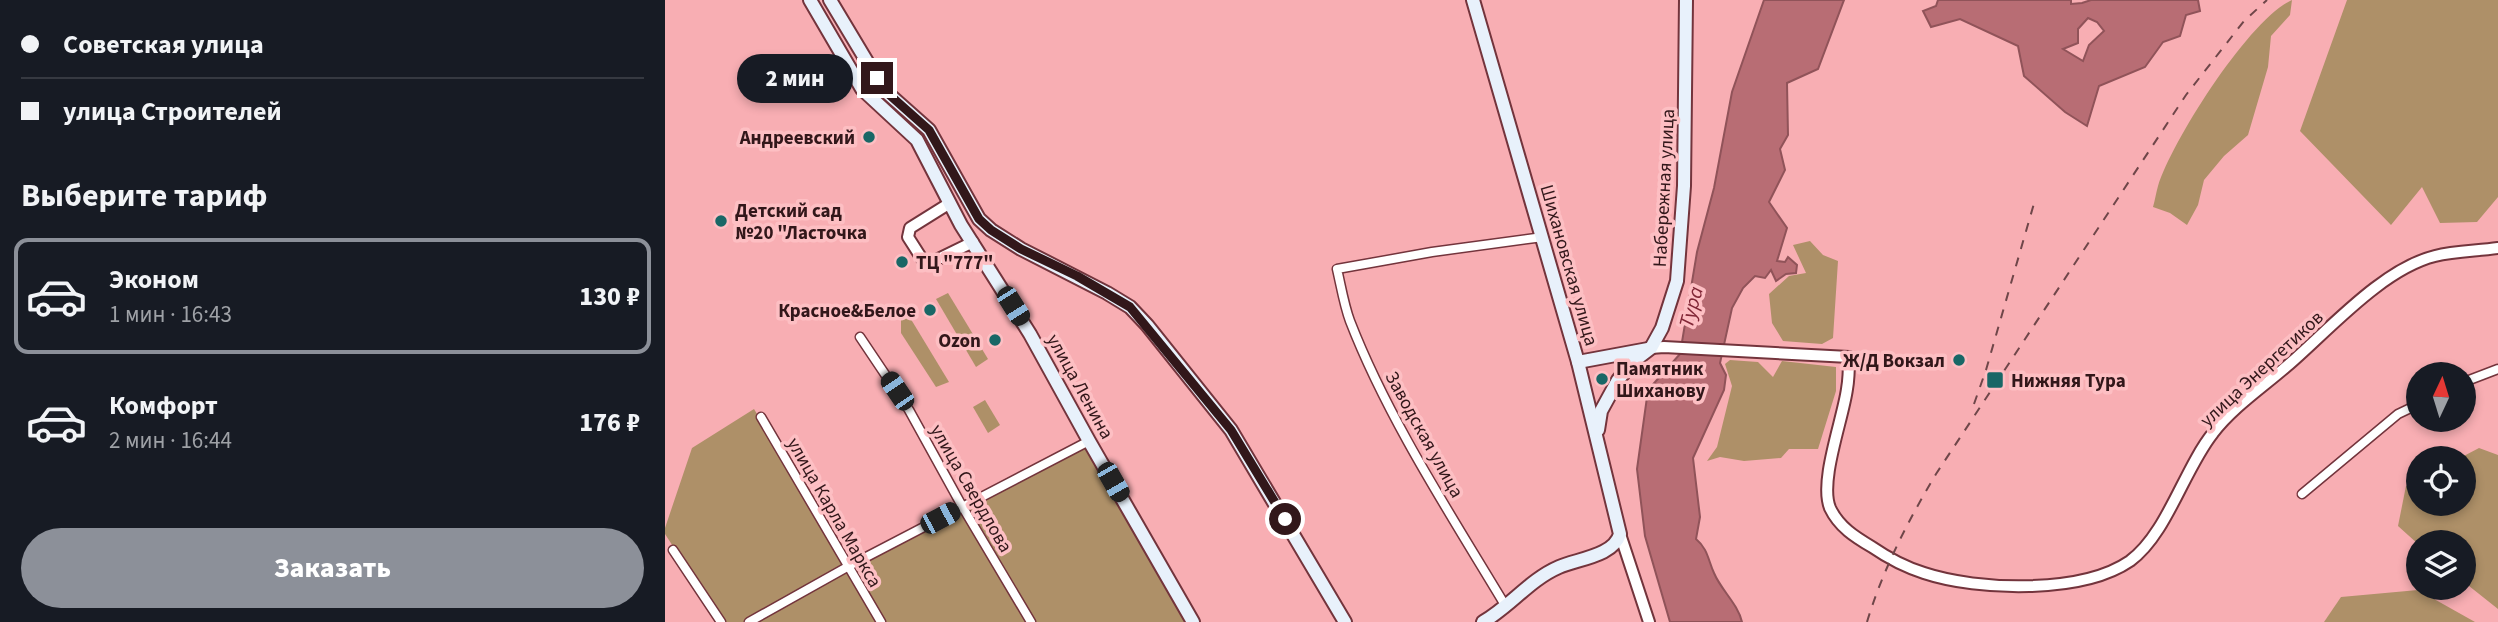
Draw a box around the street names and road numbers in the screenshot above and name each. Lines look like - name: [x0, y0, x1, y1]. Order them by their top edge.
- street label: Набережная улица: [1647, 108, 1682, 268]
- street label: Шихановская улица: [1533, 182, 1605, 349]
- street label: улица Энергетиков: [2194, 305, 2330, 433]
- street label: улица Ленина: [1040, 329, 1120, 444]
- street label: Заводская улица: [1378, 367, 1470, 503]
- street label: улица Свердлова: [923, 420, 1018, 558]
- street label: улица Карла Маркса: [780, 433, 888, 593]

